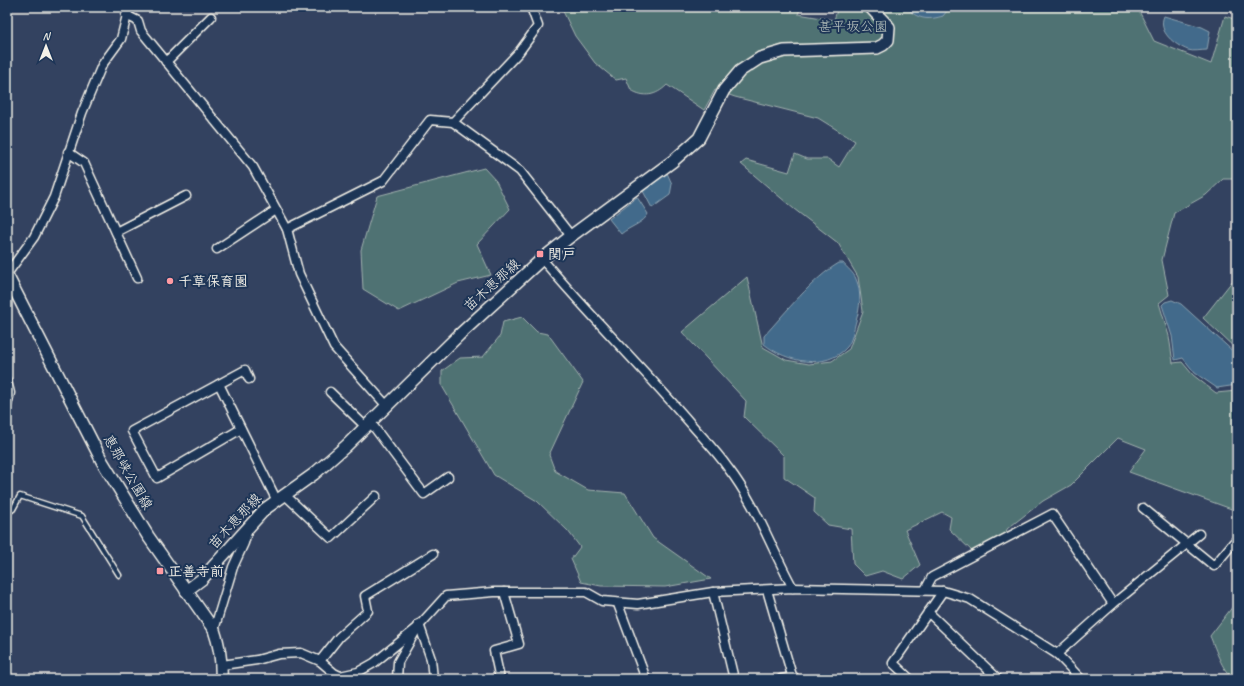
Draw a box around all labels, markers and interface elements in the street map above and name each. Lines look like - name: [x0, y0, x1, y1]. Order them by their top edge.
- park label: 甚平坂公園: [818, 18, 888, 35]
- north arrow: [26, 26, 66, 66]
- text: N: [43, 29, 52, 43]
- place label: 関戸: [548, 246, 576, 263]
- marker: 関戸: [535, 249, 545, 259]
- street label: 苗木恵那線: [460, 255, 524, 315]
- place label: 千草保育園: [178, 273, 248, 290]
- marker: 千草保育園: [165, 276, 175, 286]
- street label: 恵那峡公園線: [100, 431, 156, 513]
- street label: 苗木恵那線: [205, 490, 265, 552]
- place label: 正善寺前: [168, 563, 224, 580]
- marker: 正善寺前: [155, 566, 165, 576]

